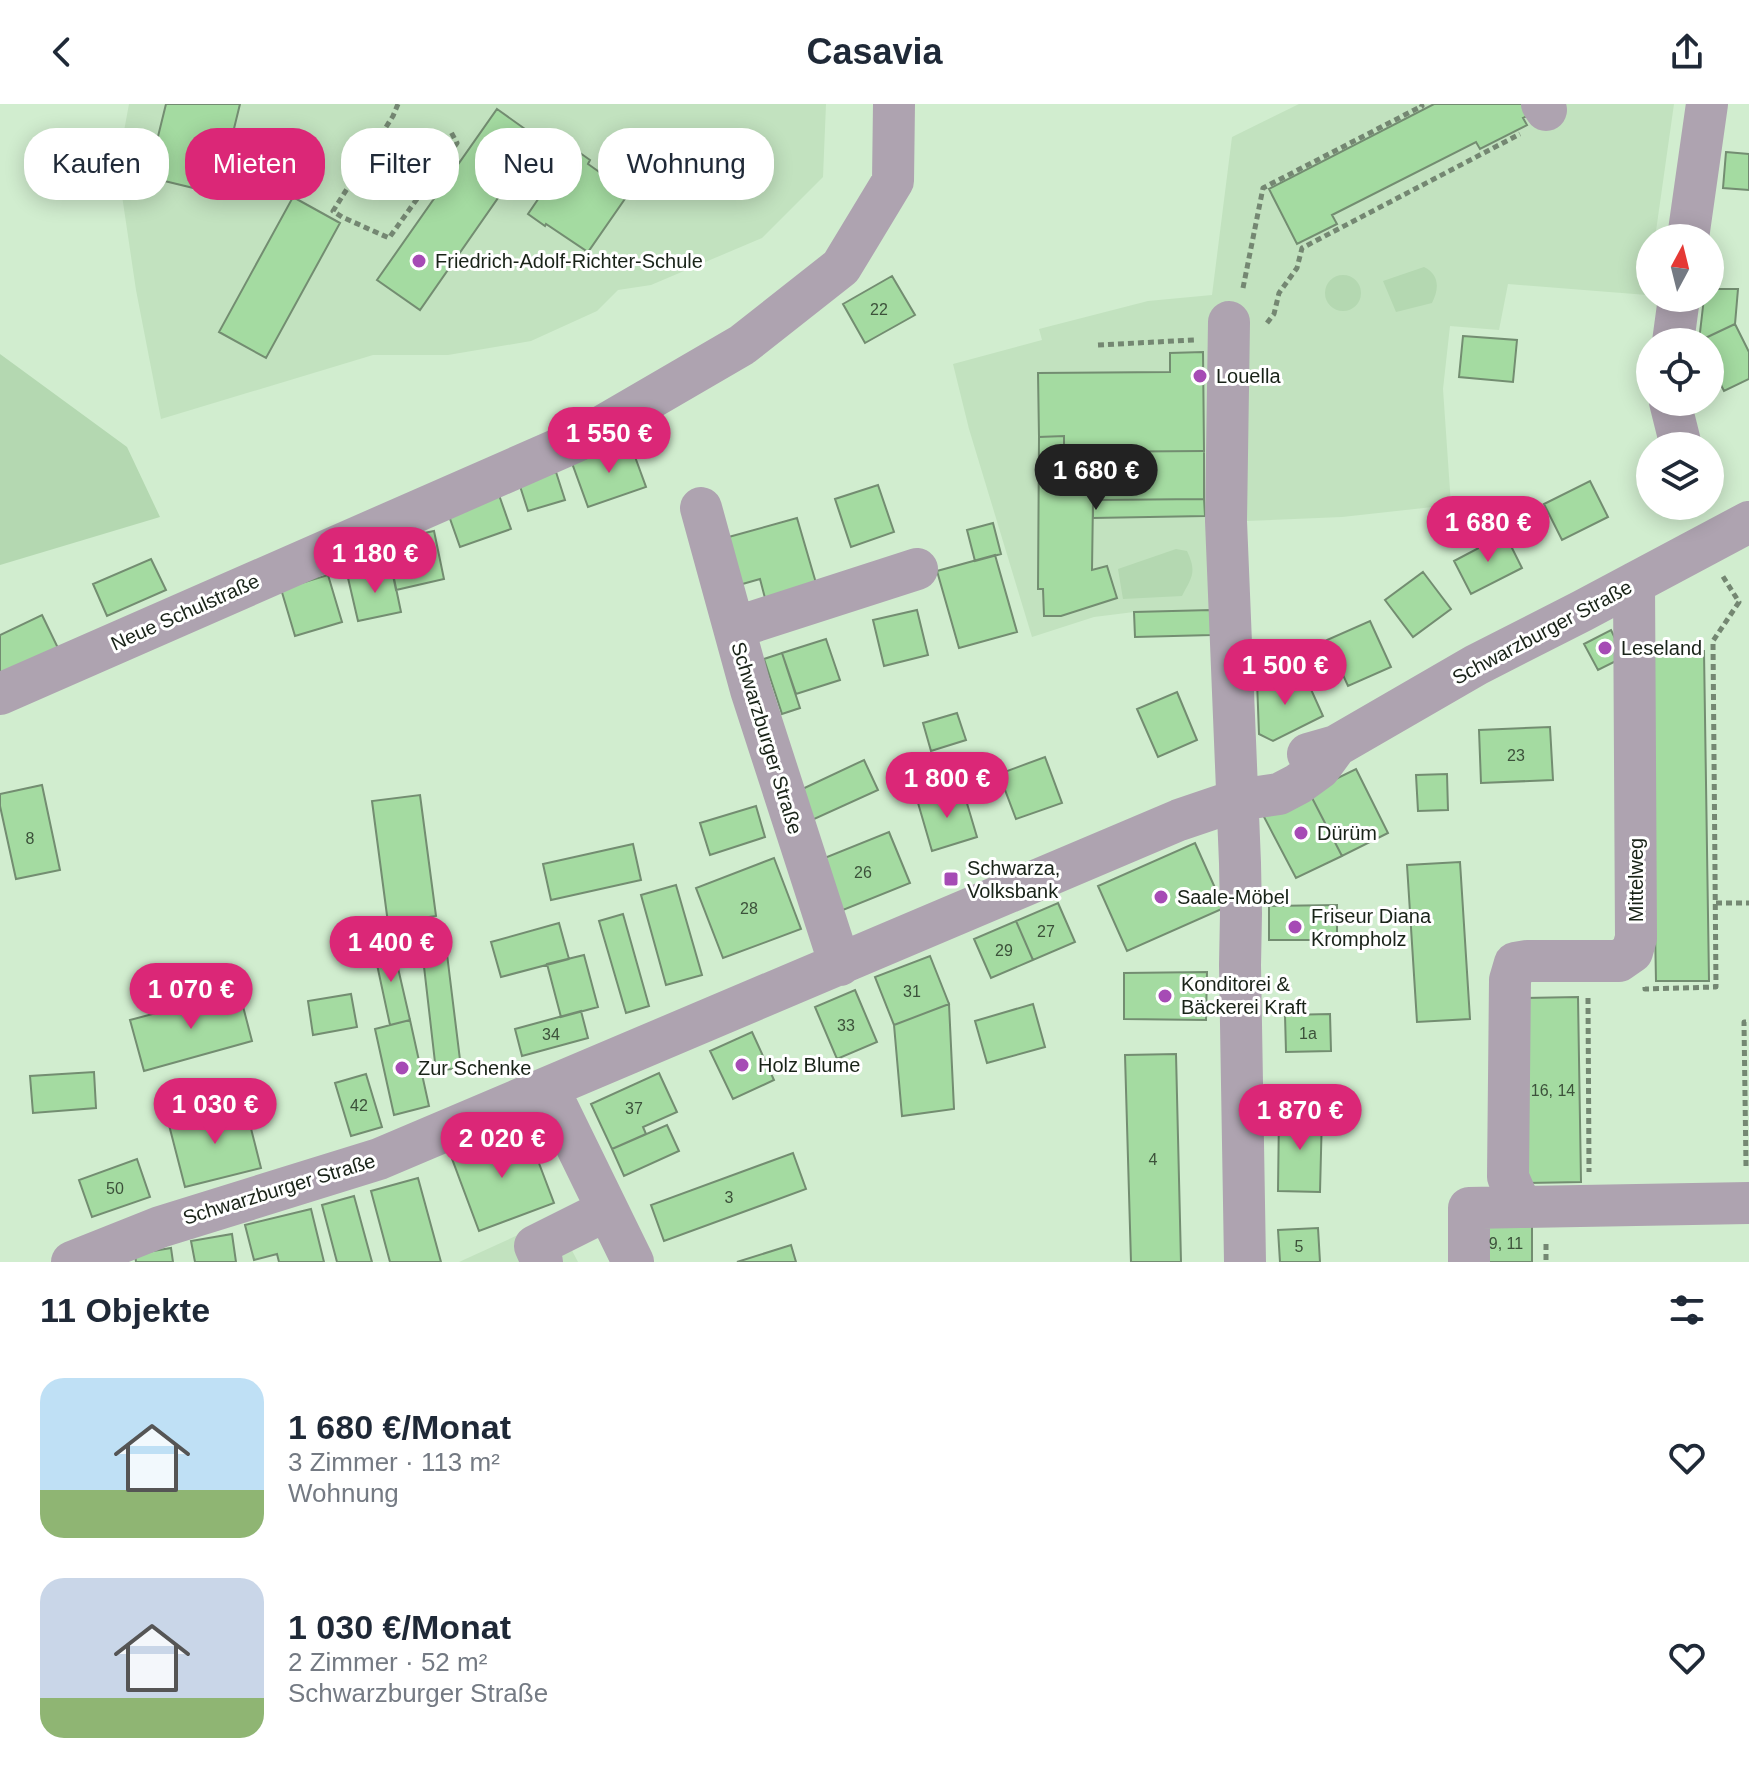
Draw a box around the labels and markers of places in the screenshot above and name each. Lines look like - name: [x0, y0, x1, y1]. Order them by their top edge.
- place label: Friedrich-Adolf-Richter-Schule: [435, 250, 703, 272]
- marker: Friedrich-Adolf-Richter-Schule: [410, 252, 428, 270]
- place label: Louella: [1216, 365, 1281, 387]
- marker: Louella: [1191, 367, 1209, 385]
- pin: 1 550 €: [535, 407, 683, 475]
- pin: 1 680 €: [1022, 444, 1170, 512]
- pin: 1 680 €: [1414, 496, 1562, 564]
- pin: 1 180 €: [301, 527, 449, 595]
- place label: Leseland: [1621, 637, 1702, 659]
- pin: 1 500 €: [1211, 639, 1359, 707]
- marker: Leseland: [1596, 639, 1614, 657]
- pin: 1 800 €: [873, 752, 1021, 820]
- place label: Dürüm: [1317, 822, 1377, 844]
- marker: Dürüm: [1292, 824, 1310, 842]
- place label: Schwarza, Volksbank: [967, 857, 1060, 902]
- marker: Schwarza, Volksbank: [942, 870, 960, 888]
- place label: Saale-Möbel: [1177, 886, 1289, 908]
- marker: Saale-Möbel: [1152, 888, 1170, 906]
- place label: Friseur Diana Krompholz: [1311, 905, 1432, 950]
- pin: 1 400 €: [317, 916, 465, 984]
- marker: Friseur Diana Krompholz: [1286, 918, 1304, 936]
- pin: 1 070 €: [117, 963, 265, 1031]
- place label: Konditorei & Bäckerei Kraft: [1181, 973, 1307, 1018]
- marker: Konditorei & Bäckerei Kraft: [1156, 987, 1174, 1005]
- place label: Holz Blume: [758, 1054, 860, 1076]
- marker: Holz Blume: [733, 1056, 751, 1074]
- place label: Zur Schenke: [418, 1057, 531, 1079]
- marker: Zur Schenke: [393, 1059, 411, 1077]
- pin: 1 030 €: [141, 1078, 289, 1146]
- pin: 1 870 €: [1226, 1084, 1374, 1152]
- pin: 2 020 €: [428, 1112, 576, 1180]

